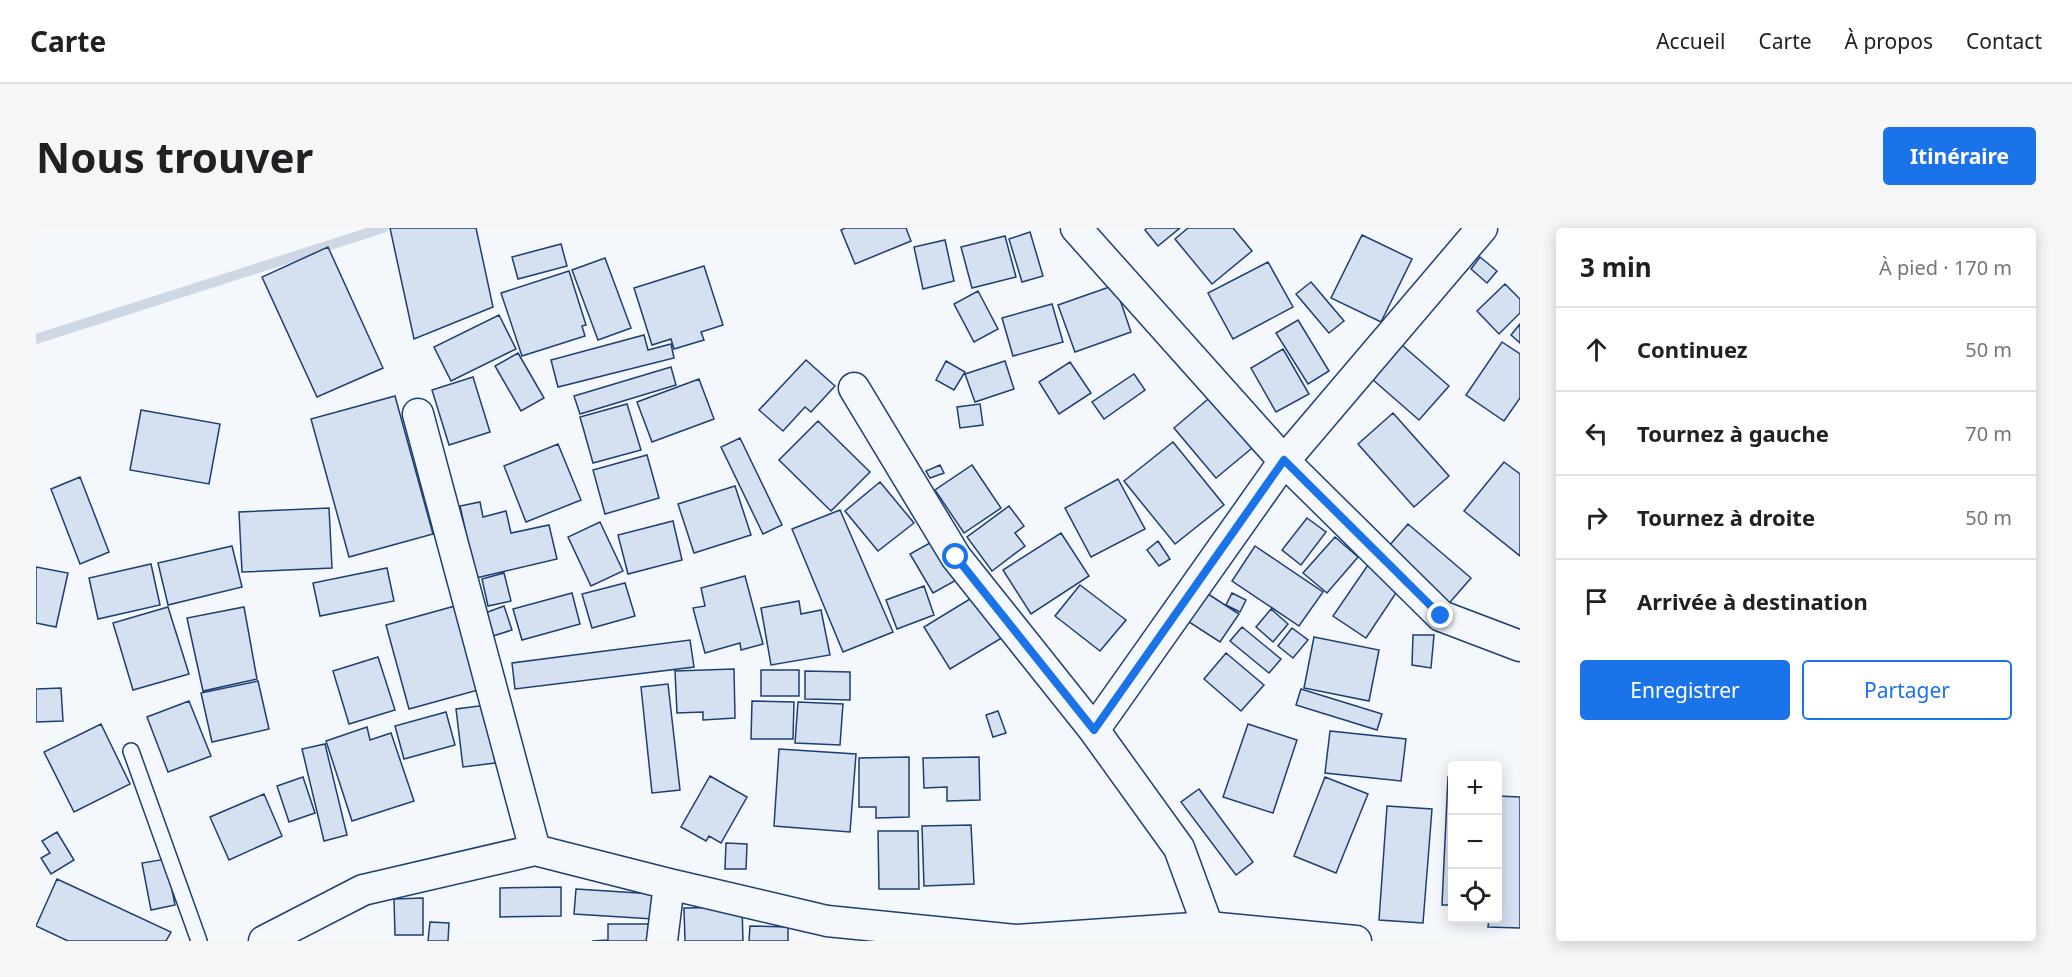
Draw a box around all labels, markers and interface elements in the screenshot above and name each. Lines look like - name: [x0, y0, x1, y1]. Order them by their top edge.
- text: Carte: [30, 22, 106, 60]
- text: Accueil: [1656, 27, 1725, 55]
- text: Carte: [1758, 27, 1812, 55]
- text: À propos: [1845, 27, 1933, 55]
- text: Contact: [1966, 27, 2042, 55]
- button: Itinéraire: [1883, 127, 2036, 185]
- text: Nous trouver: [36, 128, 313, 185]
- text: 3 min: [1580, 249, 1652, 285]
- text: À pied · 170 m: [1879, 254, 2012, 281]
- icon: ahead: [1580, 333, 1613, 366]
- text: Continuez: [1637, 334, 1748, 364]
- text: 50 m: [1965, 336, 2012, 363]
- icon: left: [1580, 417, 1613, 450]
- text: Tournez à gauche: [1637, 418, 1829, 448]
- text: 70 m: [1965, 420, 2012, 447]
- icon: right: [1580, 501, 1613, 534]
- text: Tournez à droite: [1637, 502, 1815, 532]
- text: 50 m: [1965, 504, 2012, 531]
- route start: [942, 543, 968, 569]
- icon: arrive: [1580, 585, 1613, 618]
- text: Arrivée à destination: [1637, 586, 1868, 616]
- route end: [1427, 602, 1453, 628]
- button: Enregistrer: [1580, 660, 1790, 720]
- button: Partager: [1802, 660, 2012, 720]
- map controls: [1448, 761, 1502, 923]
- button: +: [1448, 761, 1502, 815]
- button: −: [1448, 815, 1502, 869]
- button: locate: [1448, 869, 1502, 923]

